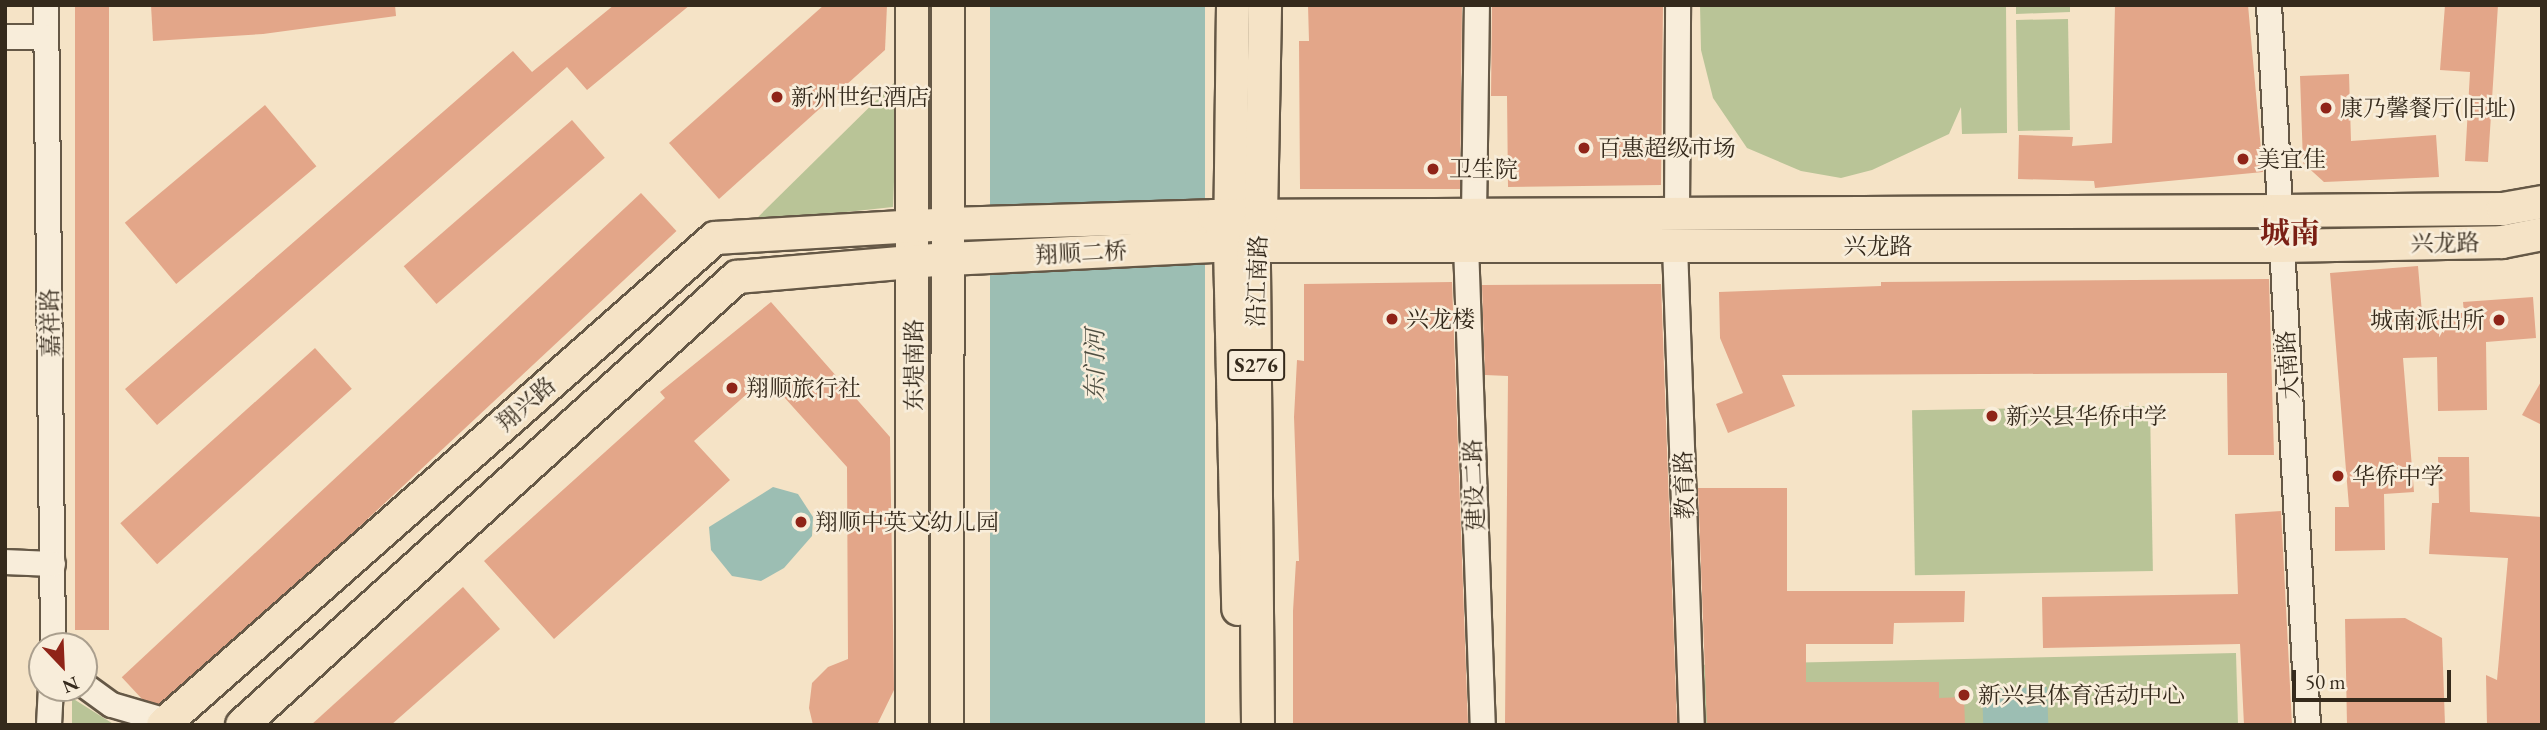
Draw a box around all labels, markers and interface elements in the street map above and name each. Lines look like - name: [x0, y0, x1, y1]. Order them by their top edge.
- place label: 新州世纪酒店: [791, 83, 929, 111]
- marker: 新州世纪酒店: [769, 89, 785, 105]
- place label: 康乃馨餐厅(旧址): [2340, 94, 2515, 122]
- marker: 康乃馨餐厅(旧址): [2318, 100, 2334, 116]
- place label: 百惠超级市场: [1598, 134, 1736, 162]
- marker: 百惠超级市场: [1576, 140, 1592, 156]
- place label: 美宜佳: [2257, 145, 2326, 173]
- marker: 美宜佳: [2235, 151, 2251, 167]
- place label: 卫生院: [1449, 155, 1518, 183]
- marker: 卫生院: [1423, 159, 1443, 179]
- district label: 城南: [2260, 215, 2320, 251]
- street label: 兴龙路: [2410, 229, 2480, 257]
- street label: 兴龙路: [1844, 232, 1912, 260]
- street label: 沿江南路: [1242, 235, 1272, 327]
- street label: 翔顺二桥: [1034, 237, 1128, 269]
- street label: 嘉祥路: [36, 288, 64, 358]
- place label: 兴龙楼: [1406, 305, 1475, 333]
- place label: 城南派出所: [2370, 306, 2485, 334]
- marker: 兴龙楼: [1384, 311, 1400, 327]
- marker: 城南派出所: [2491, 312, 2507, 328]
- street label: 东堤南路: [900, 319, 928, 411]
- water label: 东门河: [1081, 329, 1109, 401]
- street label: 大南路: [2272, 330, 2304, 400]
- road number: S276: [1226, 348, 1286, 382]
- street label: 翔兴路: [491, 371, 561, 437]
- place label: 翔顺旅行社: [746, 374, 861, 402]
- marker: 翔顺旅行社: [724, 380, 740, 396]
- place label: 新兴县华侨中学: [2006, 402, 2167, 430]
- marker: 新兴县华侨中学: [1984, 408, 2000, 424]
- street label: 建设二路: [1459, 439, 1489, 531]
- street label: 教育路: [1669, 450, 1699, 520]
- place label: 华侨中学: [2352, 462, 2444, 490]
- marker: 华侨中学: [2330, 468, 2346, 484]
- place label: 翔顺中英文幼儿园: [815, 508, 999, 536]
- marker: 翔顺中英文幼儿园: [793, 514, 809, 530]
- north arrow: [28, 632, 98, 702]
- scale bar: [2295, 656, 2454, 700]
- text: 50 m: [2305, 668, 2346, 695]
- text: N: [59, 670, 83, 699]
- place label: 新兴县体育活动中心: [1978, 681, 2185, 709]
- marker: 新兴县体育活动中心: [1956, 687, 1972, 703]

